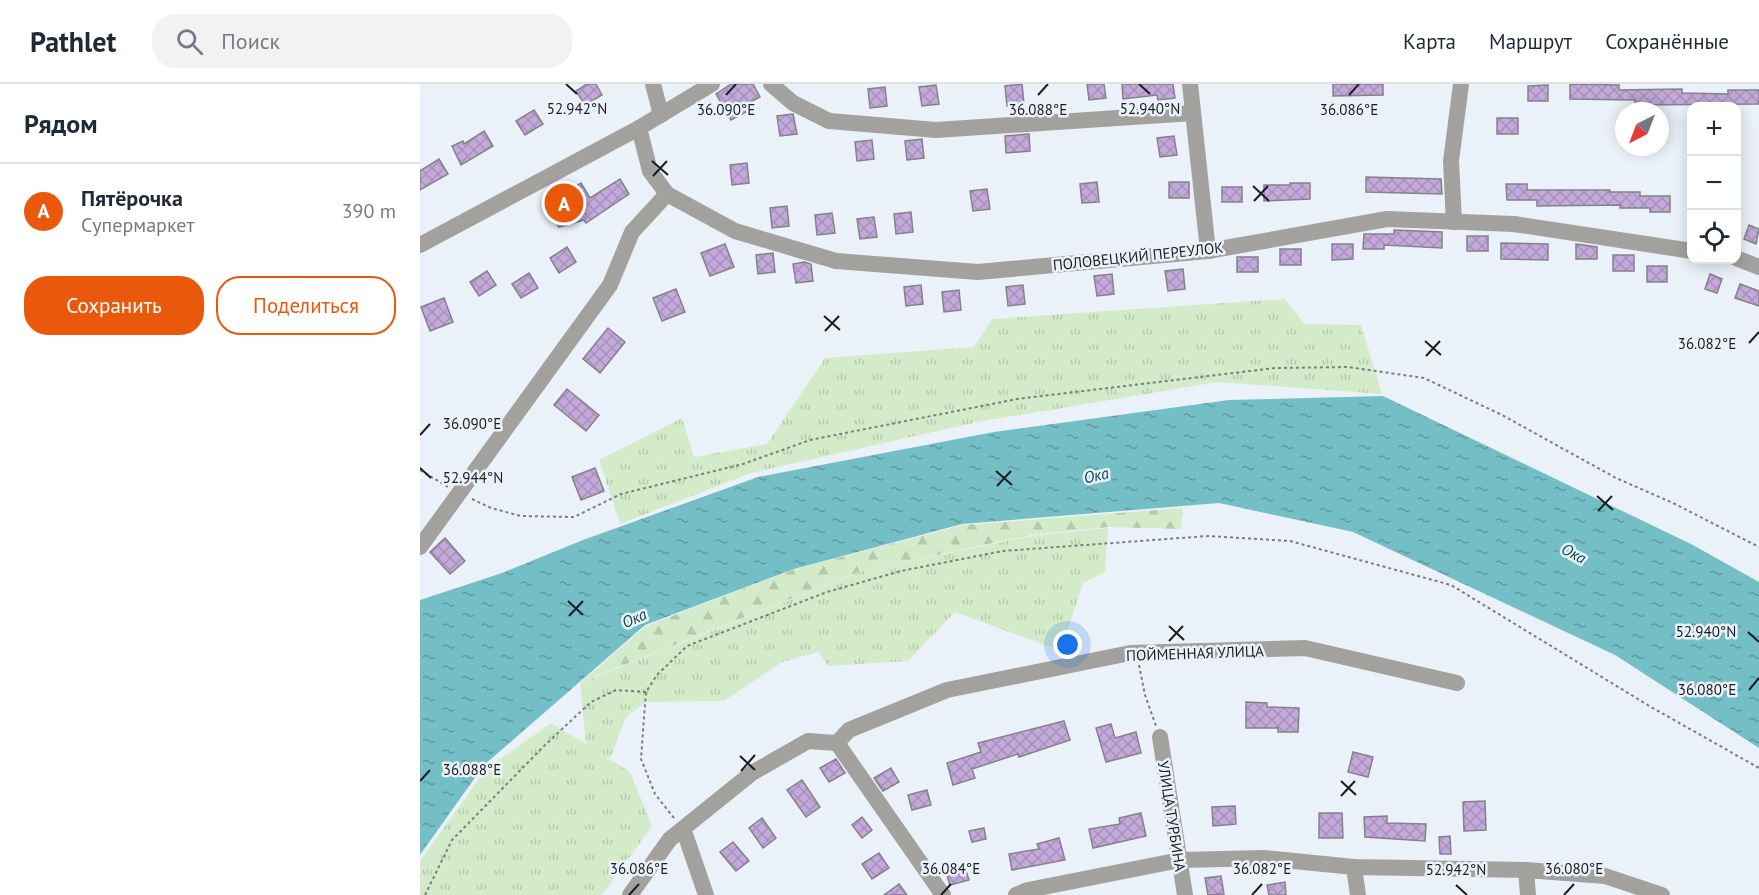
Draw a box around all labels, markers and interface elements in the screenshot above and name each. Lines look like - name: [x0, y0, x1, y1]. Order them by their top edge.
- search box: [152, 14, 572, 68]
- text: Pathlet: [30, 23, 116, 60]
- icon: search: [173, 25, 206, 58]
- text: Поиск: [221, 27, 280, 55]
- text: Карта: [1403, 28, 1456, 55]
- text: Маршрут: [1489, 28, 1572, 55]
- text: Сохранённые: [1605, 28, 1729, 55]
- text: 52.942°N: [547, 99, 607, 118]
- text: 52.940°N: [1120, 99, 1180, 118]
- text: 36.090°E: [697, 100, 755, 119]
- text: 36.088°E: [1009, 100, 1067, 119]
- text: 36.086°E: [1320, 100, 1378, 119]
- north arrow: [1615, 102, 1669, 156]
- map controls: [1687, 102, 1741, 264]
- button: +: [1687, 102, 1741, 156]
- text: Рядом: [24, 107, 98, 140]
- button: −: [1687, 156, 1741, 210]
- pin: A: [544, 180, 584, 226]
- text: Пятёрочка: [81, 184, 183, 212]
- text: A: [37, 198, 50, 224]
- text: 390 m: [342, 198, 396, 224]
- button: locate: [1687, 210, 1741, 264]
- text: Супермаркет: [81, 212, 194, 238]
- street label: ПОЛОВЕЦКИЙ ПЕРЕУЛОК: [1052, 238, 1224, 274]
- button: Сохранить: [24, 276, 204, 335]
- button: Поделиться: [216, 276, 396, 335]
- text: 36.082°E: [1678, 334, 1736, 353]
- text: 36.090°E: [443, 414, 501, 433]
- water label: Ока: [1082, 463, 1111, 487]
- text: 52.944°N: [443, 468, 503, 487]
- water label: Ока: [1558, 538, 1590, 568]
- water label: Ока: [618, 604, 650, 632]
- text: 52.940°N: [1676, 622, 1736, 641]
- your location: [1053, 630, 1082, 659]
- street label: ПОЙМЕННАЯ УЛИЦА: [1126, 641, 1264, 665]
- text: 36.080°E: [1678, 680, 1736, 699]
- street label: УЛИЦА ТУРБИНА: [1154, 759, 1190, 873]
- text: 36.088°E: [443, 760, 501, 779]
- text: 36.086°E: [610, 859, 668, 878]
- text: 36.084°E: [922, 859, 980, 878]
- text: 36.082°E: [1233, 859, 1291, 878]
- text: 36.080°E: [1545, 859, 1603, 878]
- text: 52.942°N: [1426, 860, 1486, 879]

